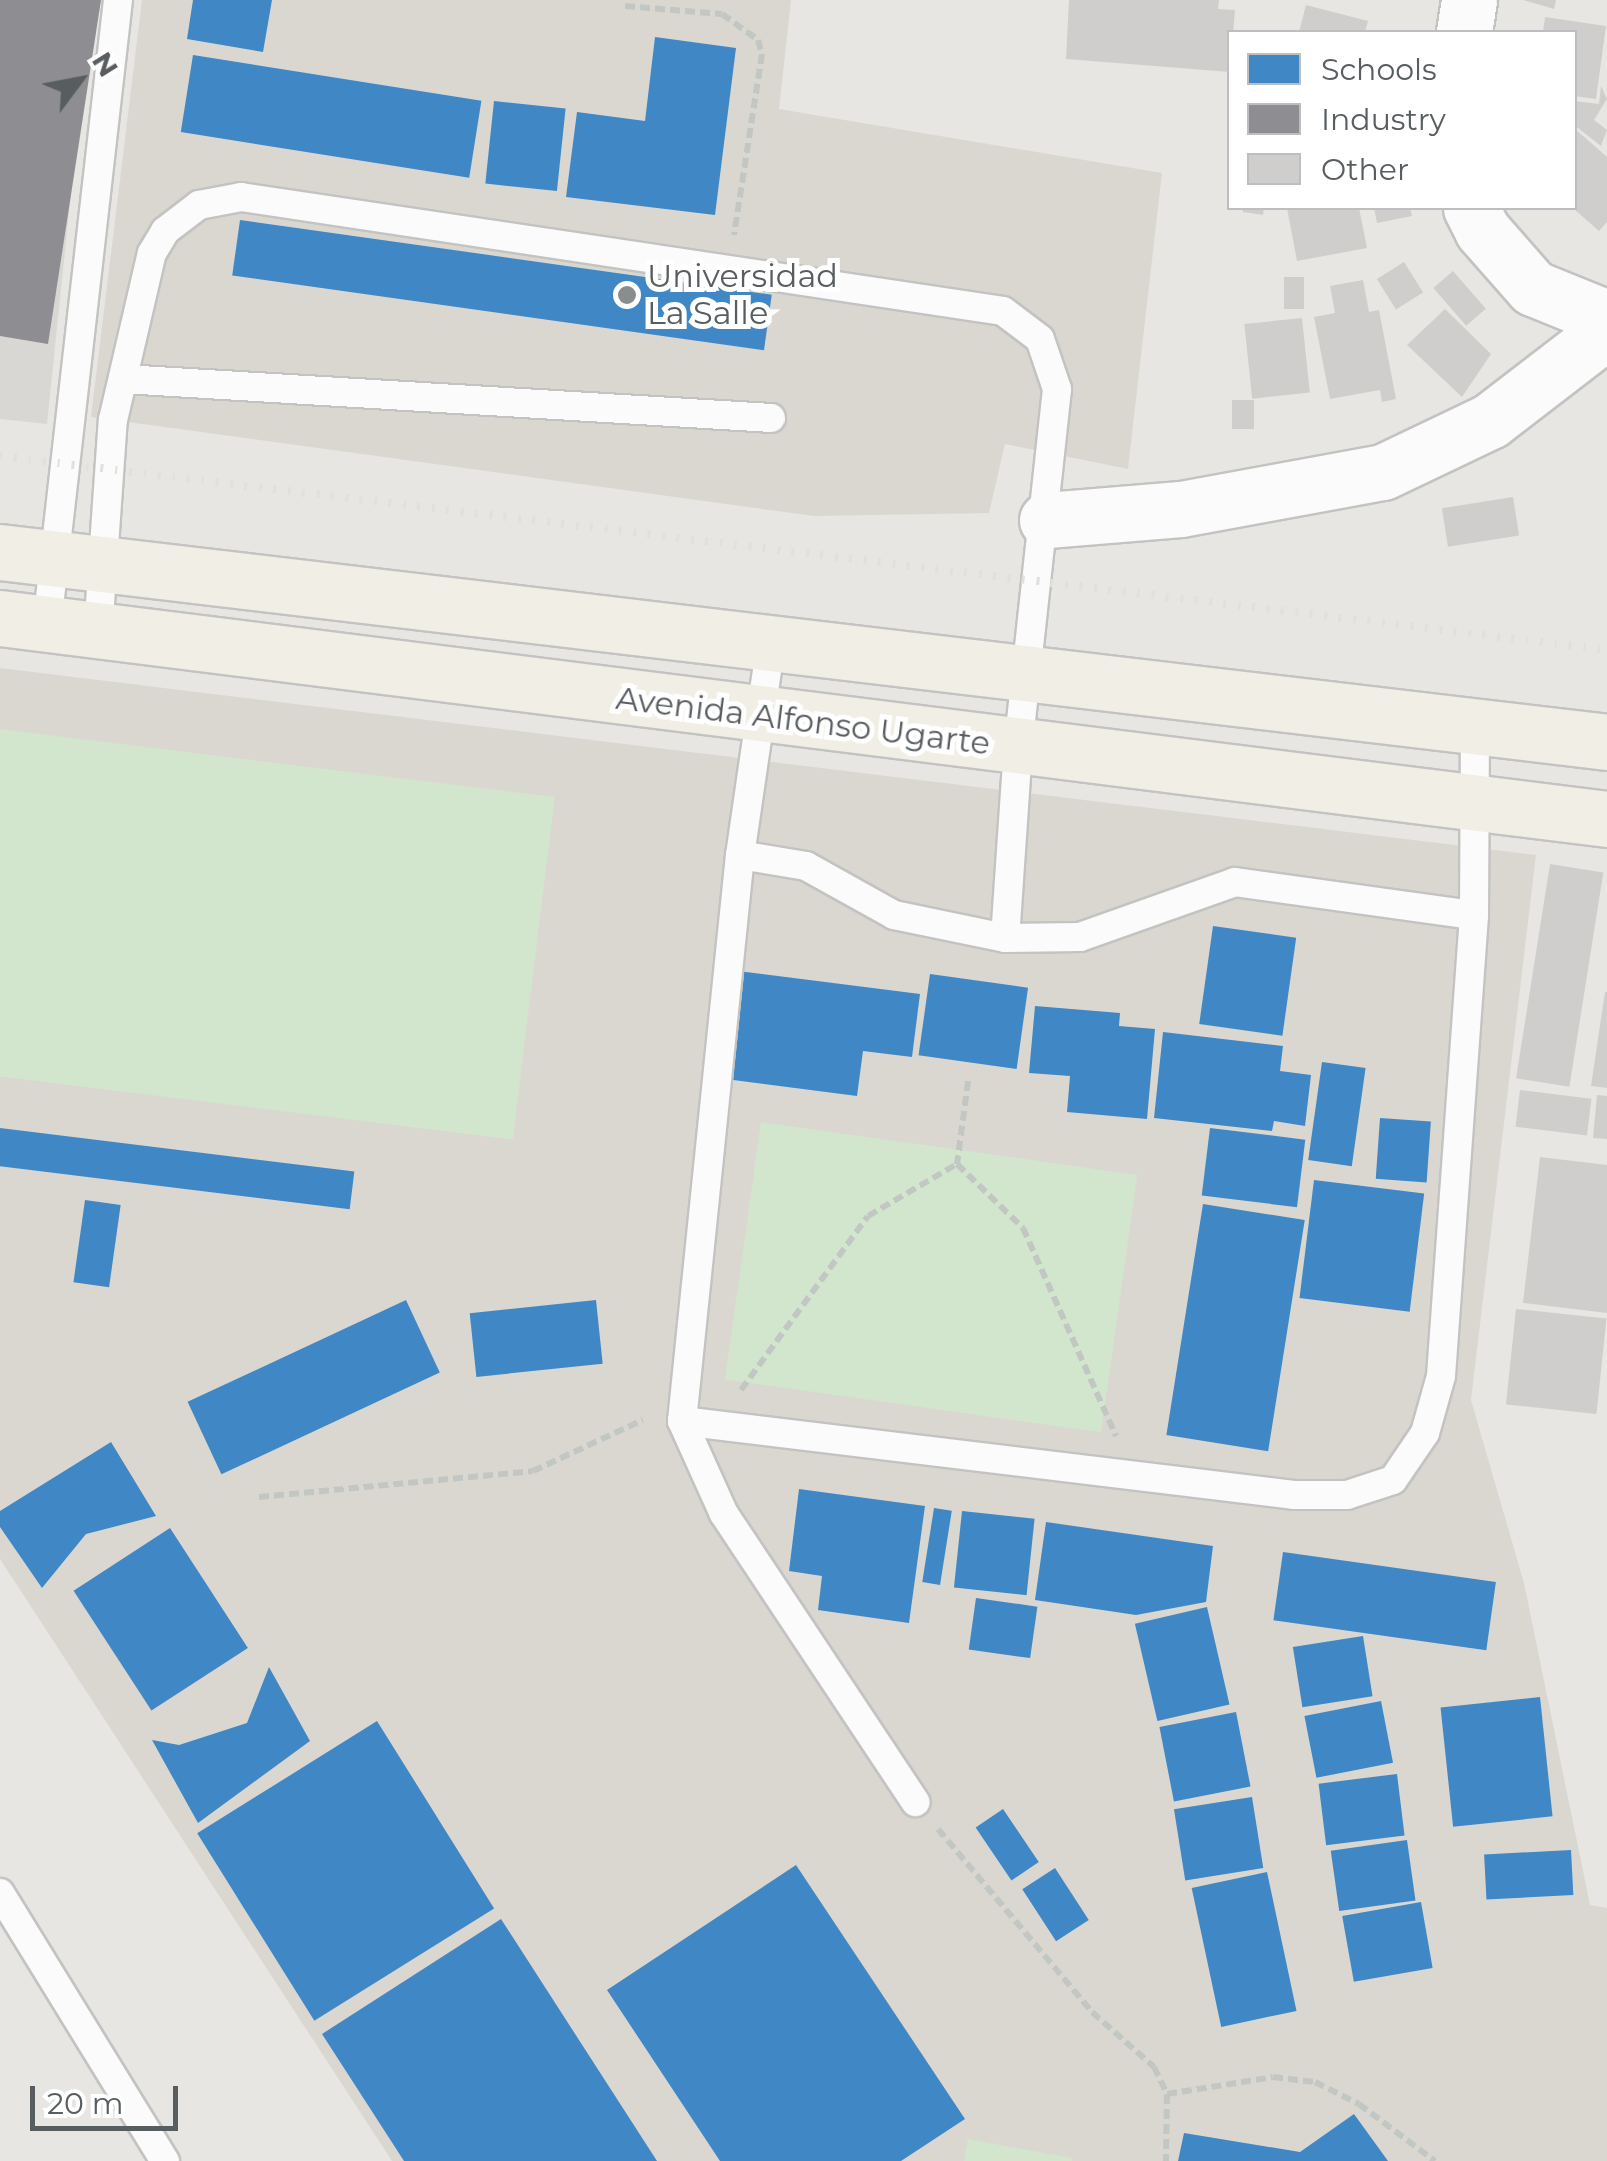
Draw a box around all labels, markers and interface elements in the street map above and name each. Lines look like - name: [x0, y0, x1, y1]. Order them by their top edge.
- north arrow: [30, 30, 130, 130]
- legend: [1227, 30, 1577, 210]
- text: N: [85, 46, 126, 83]
- text: Schools: [1321, 51, 1437, 88]
- text: Industry: [1321, 101, 1446, 138]
- text: Other: [1321, 151, 1409, 188]
- place label: Universidad La Salle: [647, 258, 838, 333]
- marker: Universidad La Salle: [616, 284, 638, 306]
- street label: Avenida Alfonso Ugarte: [614, 679, 992, 763]
- scale bar: [35, 2066, 182, 2128]
- text: 20 m: [47, 2085, 124, 2122]

